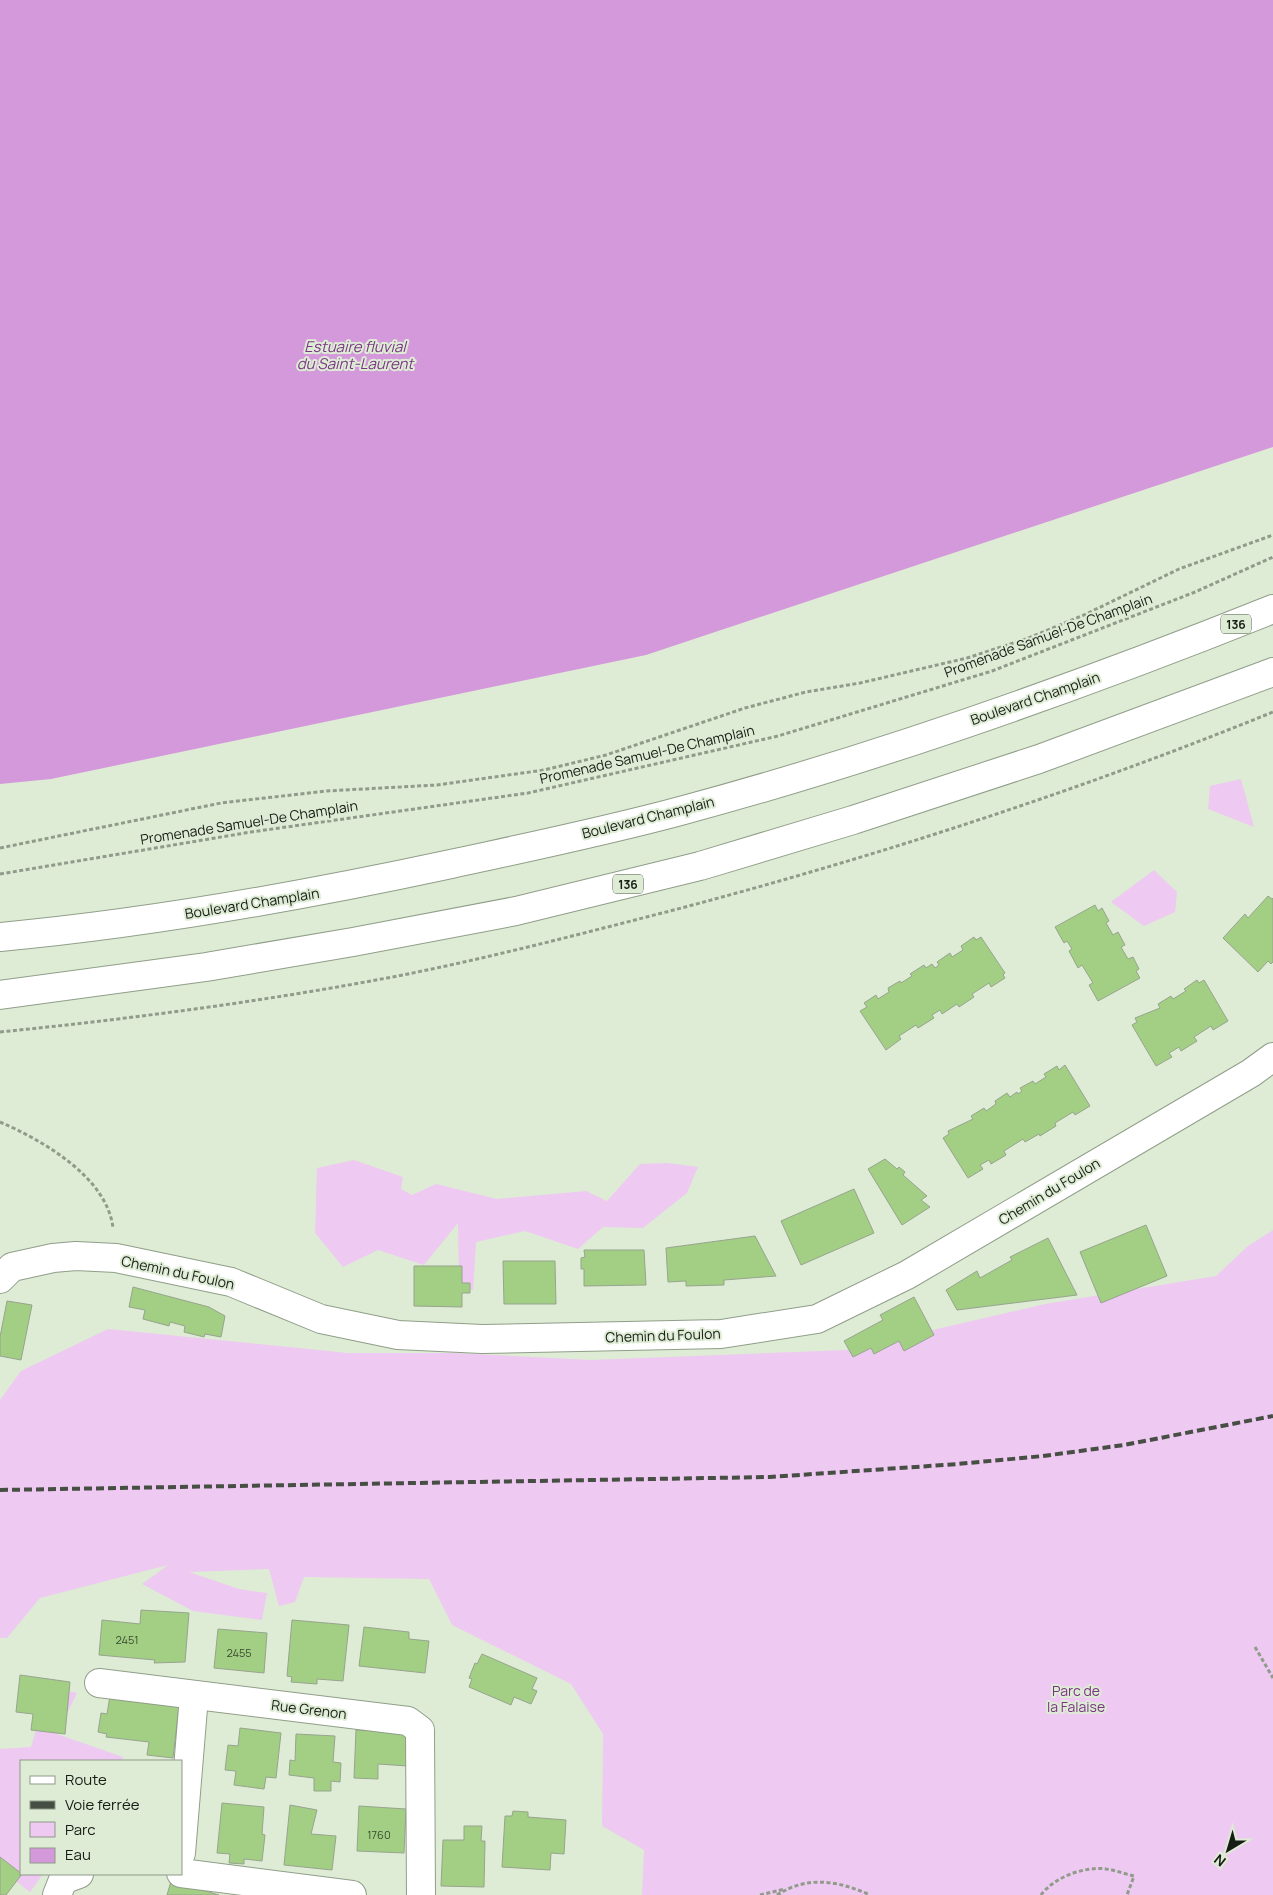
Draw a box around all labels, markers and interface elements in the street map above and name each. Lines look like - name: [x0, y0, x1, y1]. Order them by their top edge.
- water label: Estuaire fluvial du Saint-Laurent: [297, 336, 415, 374]
- street label: Promenade Samuel-De Champlain: [941, 588, 1155, 682]
- road number: 136: [1221, 614, 1251, 634]
- street label: Boulevard Champlain: [968, 667, 1102, 729]
- street label: Promenade Samuel-De Champlain: [538, 720, 756, 788]
- street label: Boulevard Champlain: [580, 791, 716, 843]
- street label: Promenade Samuel-De Champlain: [139, 795, 359, 849]
- road number: 136: [613, 874, 643, 894]
- street label: Boulevard Champlain: [183, 883, 321, 923]
- street label: Chemin du Foulon: [995, 1153, 1103, 1229]
- street label: Chemin du Foulon: [120, 1251, 236, 1293]
- street label: Chemin du Foulon: [605, 1323, 721, 1347]
- house number: 2451: [115, 1632, 139, 1647]
- house number: 2455: [226, 1645, 252, 1660]
- park label: Parc de la Falaise: [1047, 1681, 1105, 1716]
- street label: Rue Grenon: [270, 1695, 348, 1723]
- legend: [20, 1760, 182, 1875]
- text: Route: [65, 1769, 107, 1790]
- text: Voie ferrée: [65, 1794, 140, 1815]
- text: Parc: [65, 1819, 96, 1840]
- north arrow: [1203, 1825, 1253, 1875]
- house number: 1760: [367, 1827, 391, 1842]
- text: Eau: [65, 1844, 91, 1865]
- text: N: [1210, 1850, 1230, 1871]

